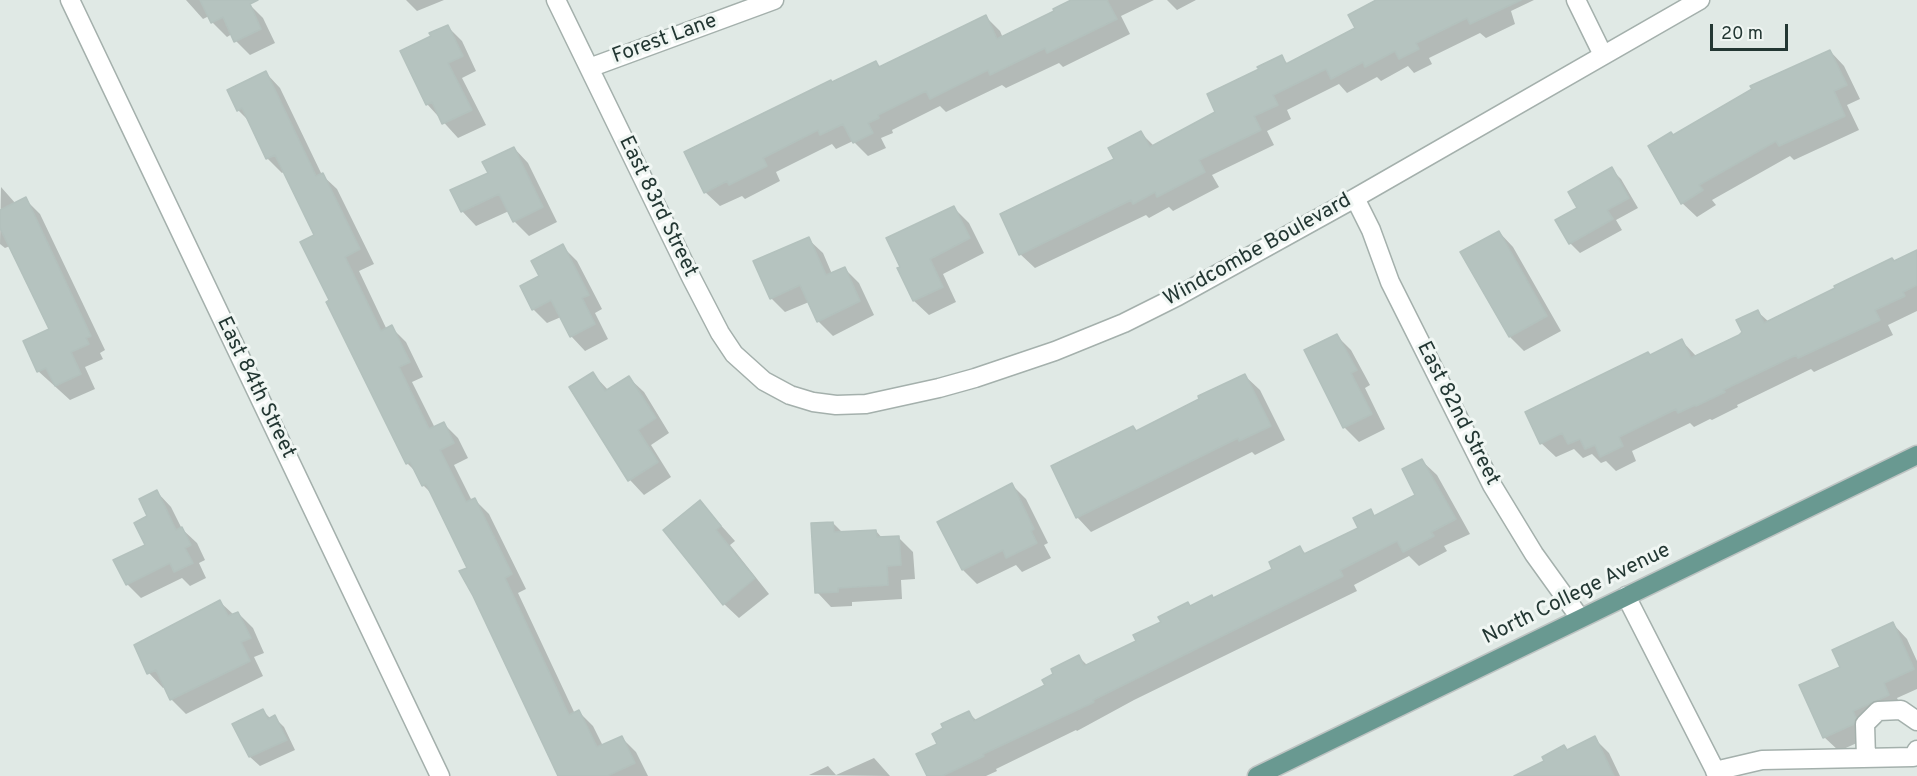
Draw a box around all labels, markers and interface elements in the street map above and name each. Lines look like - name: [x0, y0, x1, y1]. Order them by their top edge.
- street label: Forest Lane: [609, 9, 721, 71]
- scale bar: [1713, 12, 1791, 50]
- text: 20 m: [1721, 23, 1763, 46]
- street label: East 83rd Street: [612, 132, 702, 282]
- street label: Windcombe Boulevard: [1160, 189, 1356, 313]
- street label: East 84th Street: [210, 313, 300, 463]
- street label: East 82nd Street: [1410, 338, 1504, 490]
- street label: North College Avenue: [1479, 539, 1675, 651]

